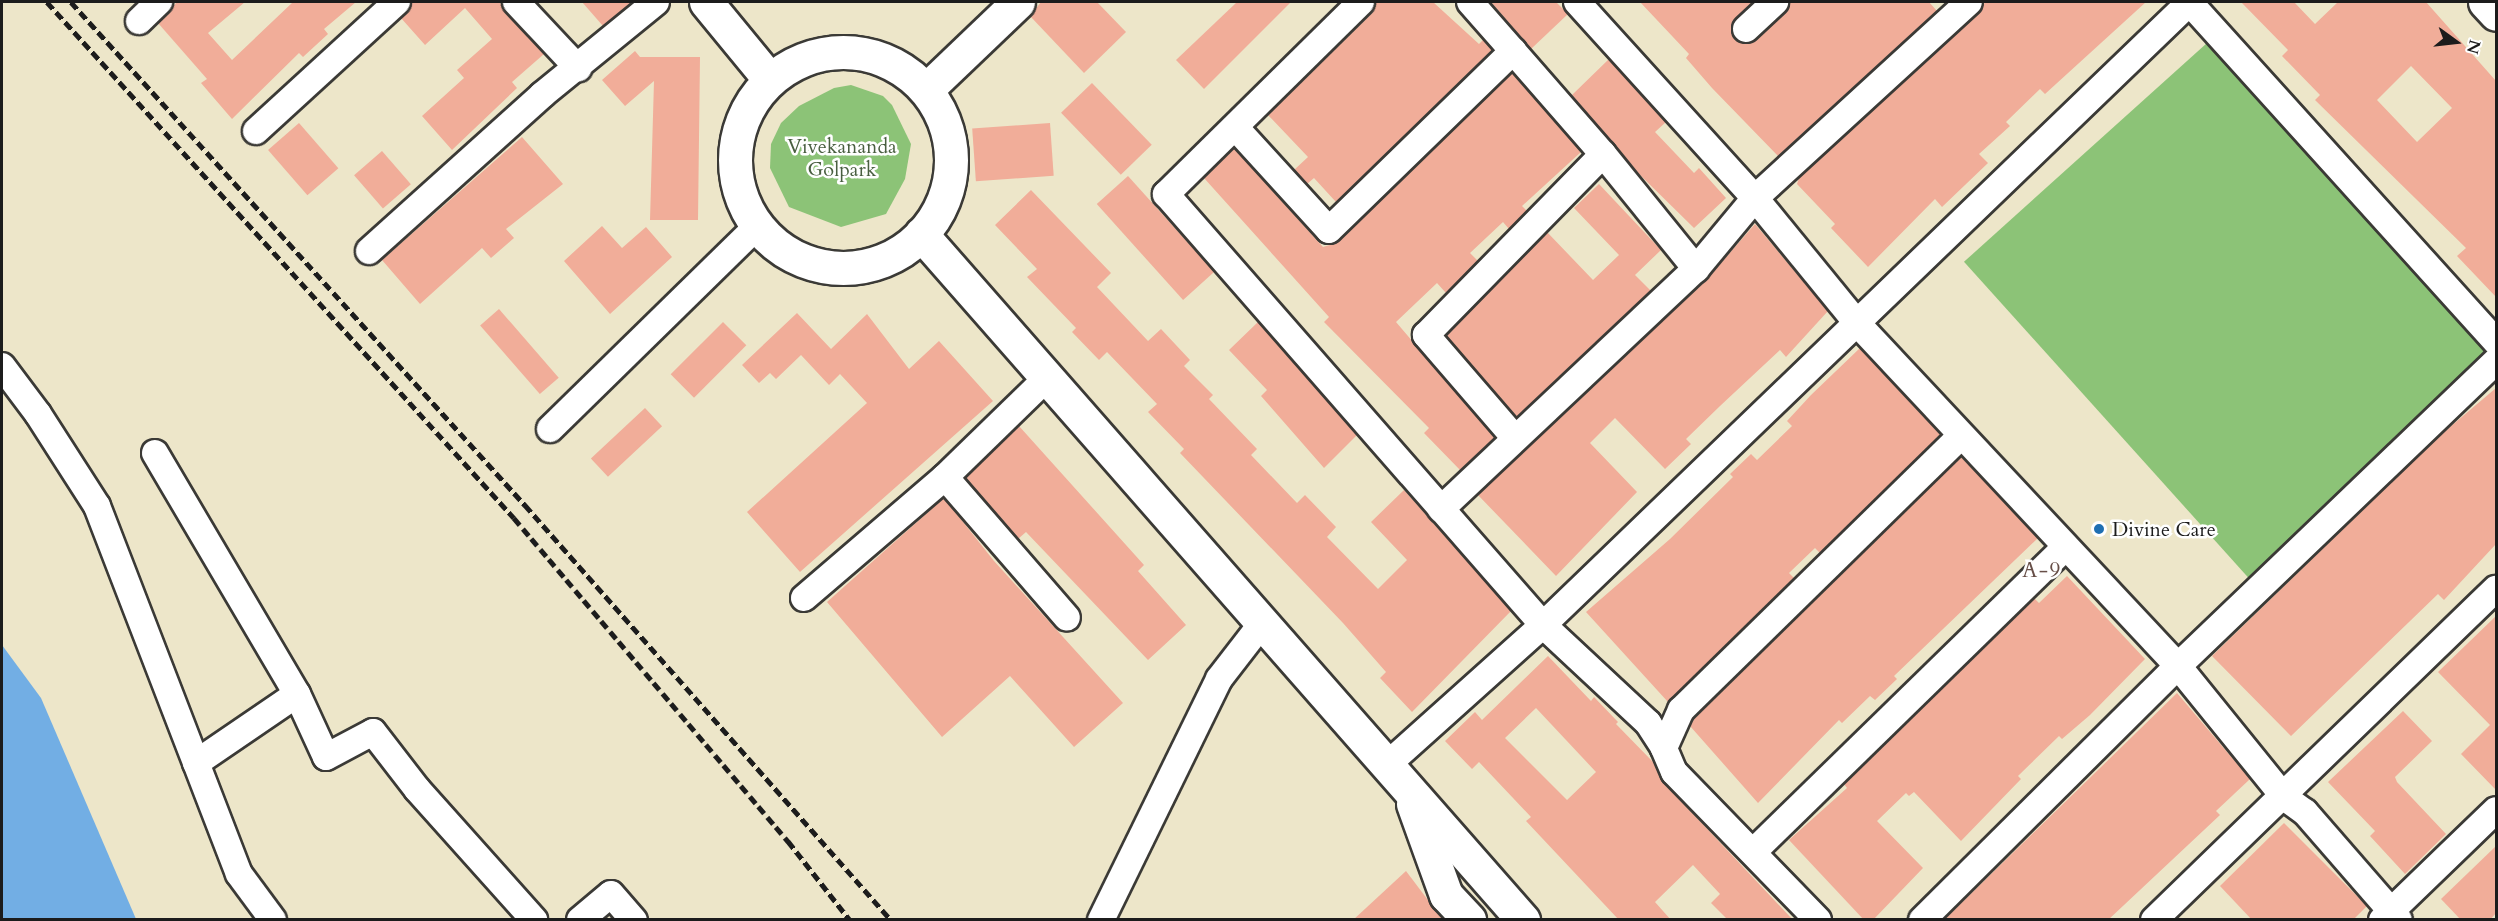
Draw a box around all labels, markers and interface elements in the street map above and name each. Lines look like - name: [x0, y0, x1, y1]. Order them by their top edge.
- north arrow: [2426, 12, 2486, 72]
- text: N: [2461, 37, 2486, 56]
- park label: Vivekananda Golpark: [787, 135, 897, 182]
- place label: Divine Care: [2112, 517, 2216, 541]
- marker: Divine Care: [2090, 520, 2108, 538]
- district label: A-9: [2022, 558, 2062, 584]

